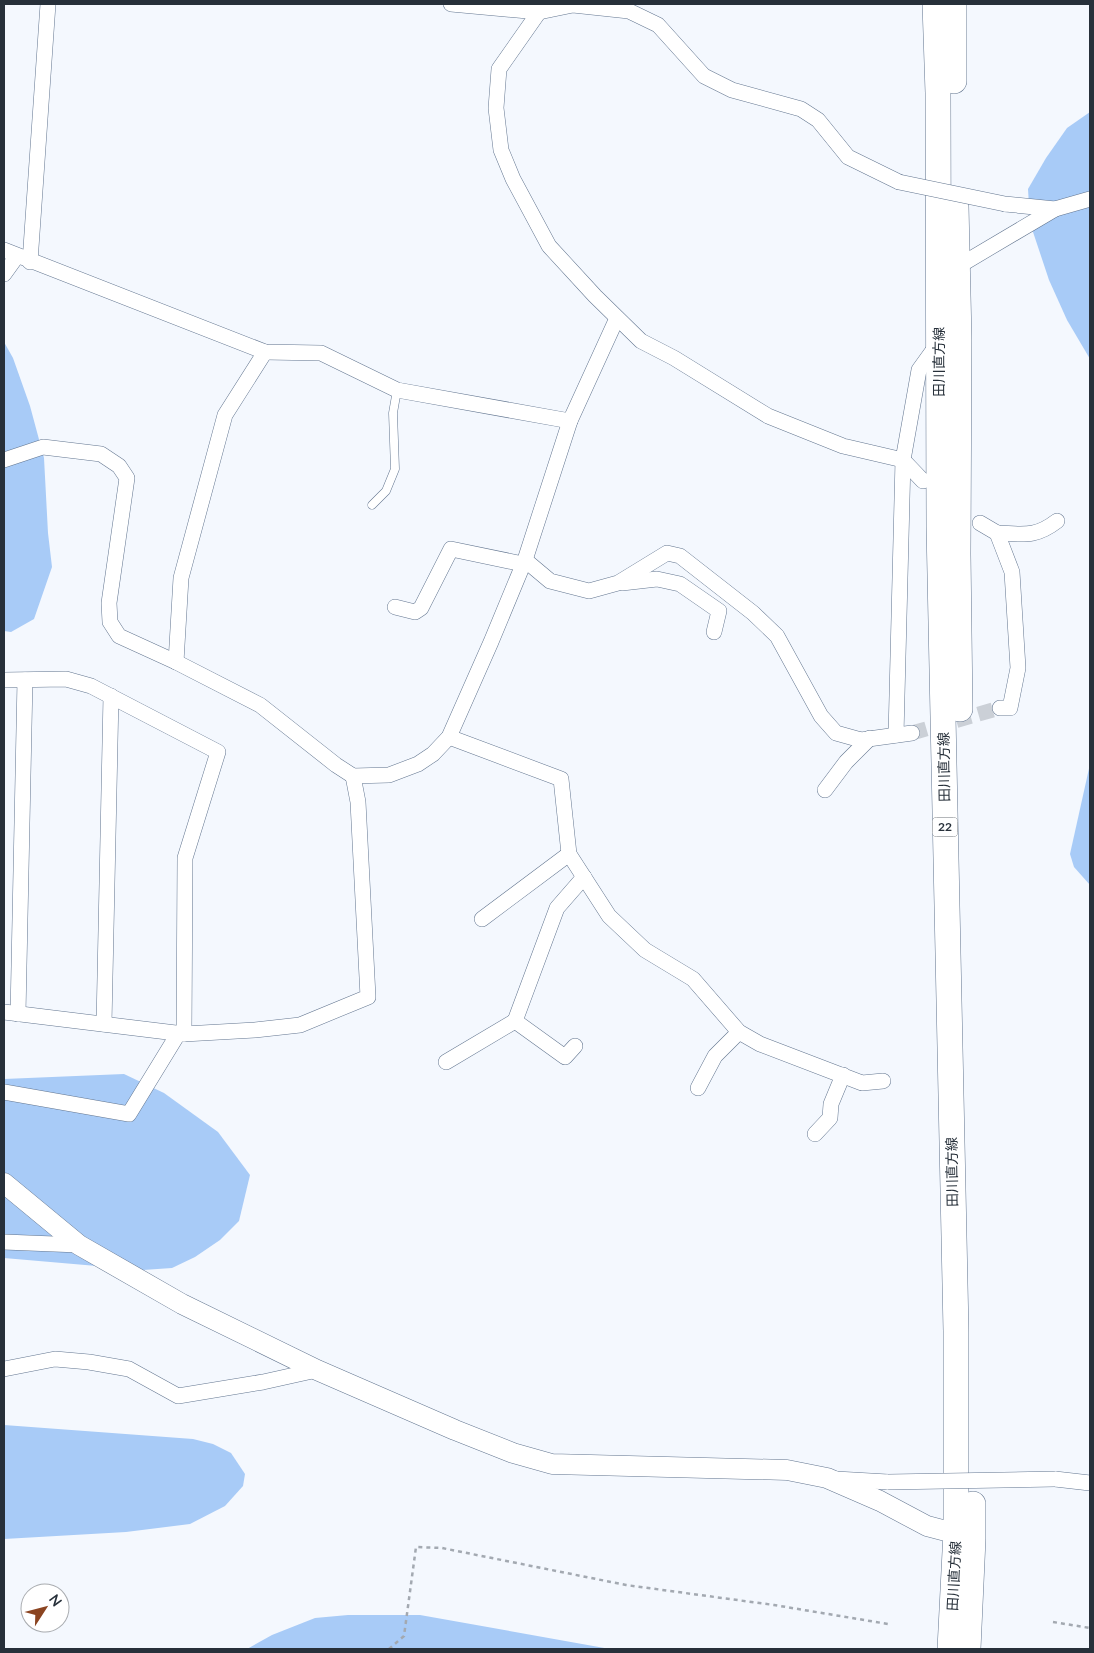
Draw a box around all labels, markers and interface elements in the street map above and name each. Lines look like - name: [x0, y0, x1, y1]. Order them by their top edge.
- street label: 田川直方線: [930, 327, 947, 397]
- street label: 田川直方線: [934, 732, 953, 802]
- road number: 22: [932, 818, 958, 836]
- street label: 田川直方線: [942, 1137, 961, 1207]
- street label: 田川直方線: [943, 1541, 964, 1611]
- north arrow: [20, 1583, 70, 1633]
- text: N: [46, 1591, 66, 1609]

